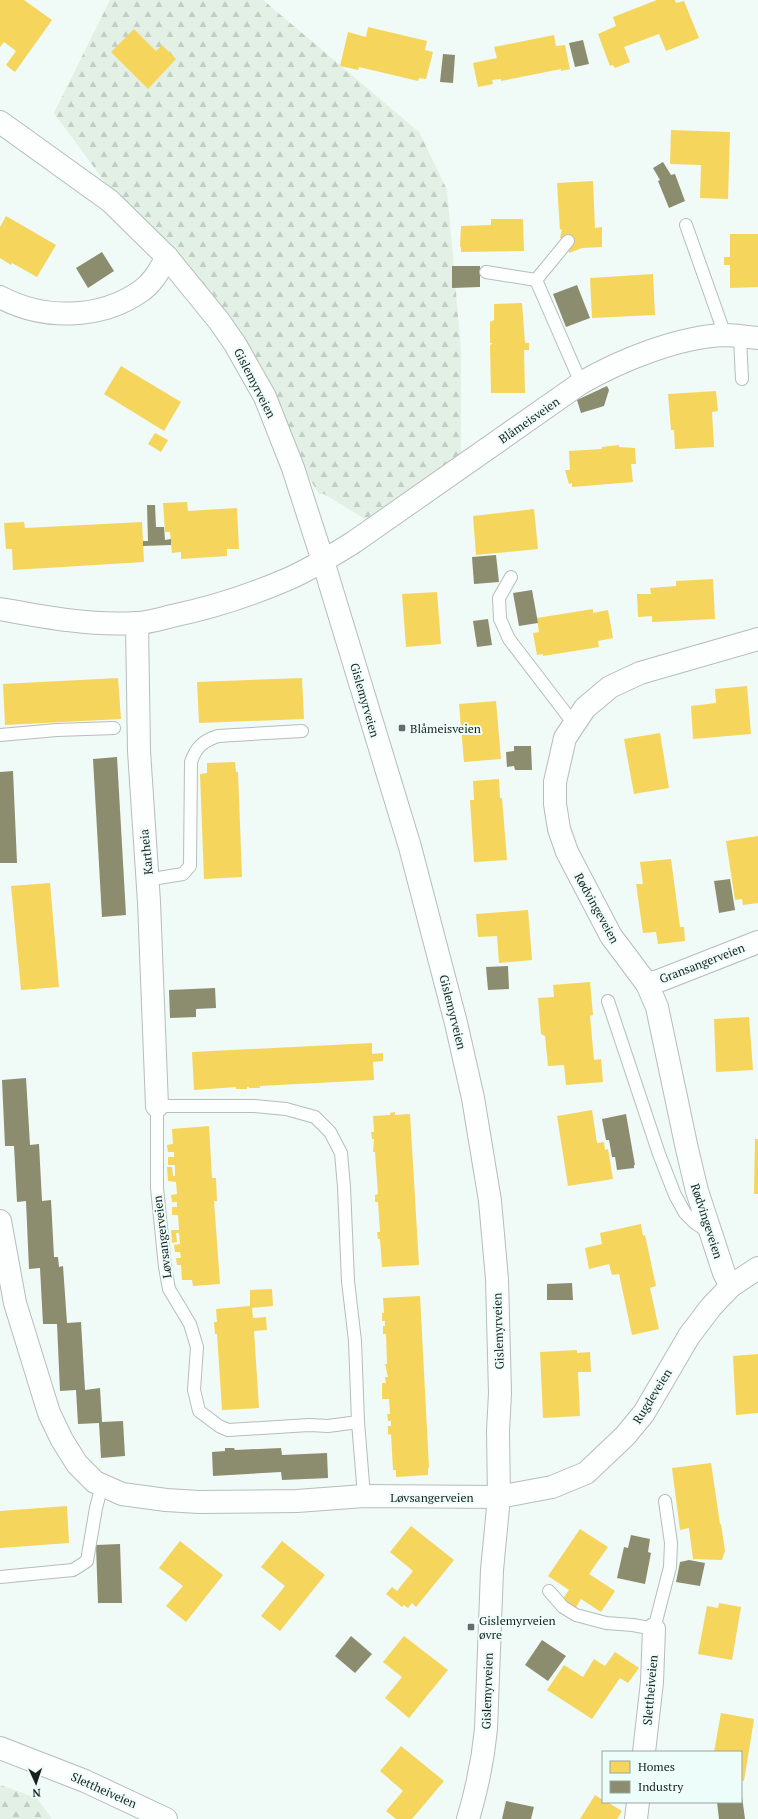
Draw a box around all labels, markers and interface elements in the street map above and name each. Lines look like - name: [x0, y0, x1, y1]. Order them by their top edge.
- street label: Gislemyrveien: [231, 345, 279, 421]
- street label: Blåmeisveien: [496, 394, 562, 446]
- street label: Gislemyrveien: [347, 661, 383, 739]
- place label: Blåmeisveien: [410, 721, 481, 736]
- marker: Blåmeisveien: [397, 723, 407, 733]
- street label: Kartheia: [136, 829, 156, 875]
- street label: Rødvingeveien: [571, 870, 623, 946]
- street label: Gransangerveien: [657, 940, 747, 986]
- street label: Gislemyrveien: [436, 973, 470, 1051]
- street label: Rødvingeveien: [688, 1181, 726, 1261]
- street label: Løvsangerveien: [149, 1195, 175, 1279]
- street label: Gislemyrveien: [489, 1292, 507, 1370]
- street label: Rugdeveien: [629, 1366, 675, 1426]
- street label: Løvsangerveien: [390, 1490, 474, 1505]
- place label: Gislemyrveien øvre: [479, 1613, 556, 1642]
- marker: Gislemyrveien øvre: [466, 1622, 476, 1632]
- street label: Gislemyrveien: [478, 1652, 496, 1730]
- street label: Slettheiveien: [639, 1654, 661, 1726]
- legend: [602, 1751, 742, 1803]
- text: Homes: [638, 1759, 675, 1774]
- north arrow: [16, 1763, 56, 1803]
- street label: Slettheiveien: [69, 1769, 139, 1811]
- text: Industry: [638, 1779, 684, 1794]
- text: N: [31, 1786, 41, 1800]

